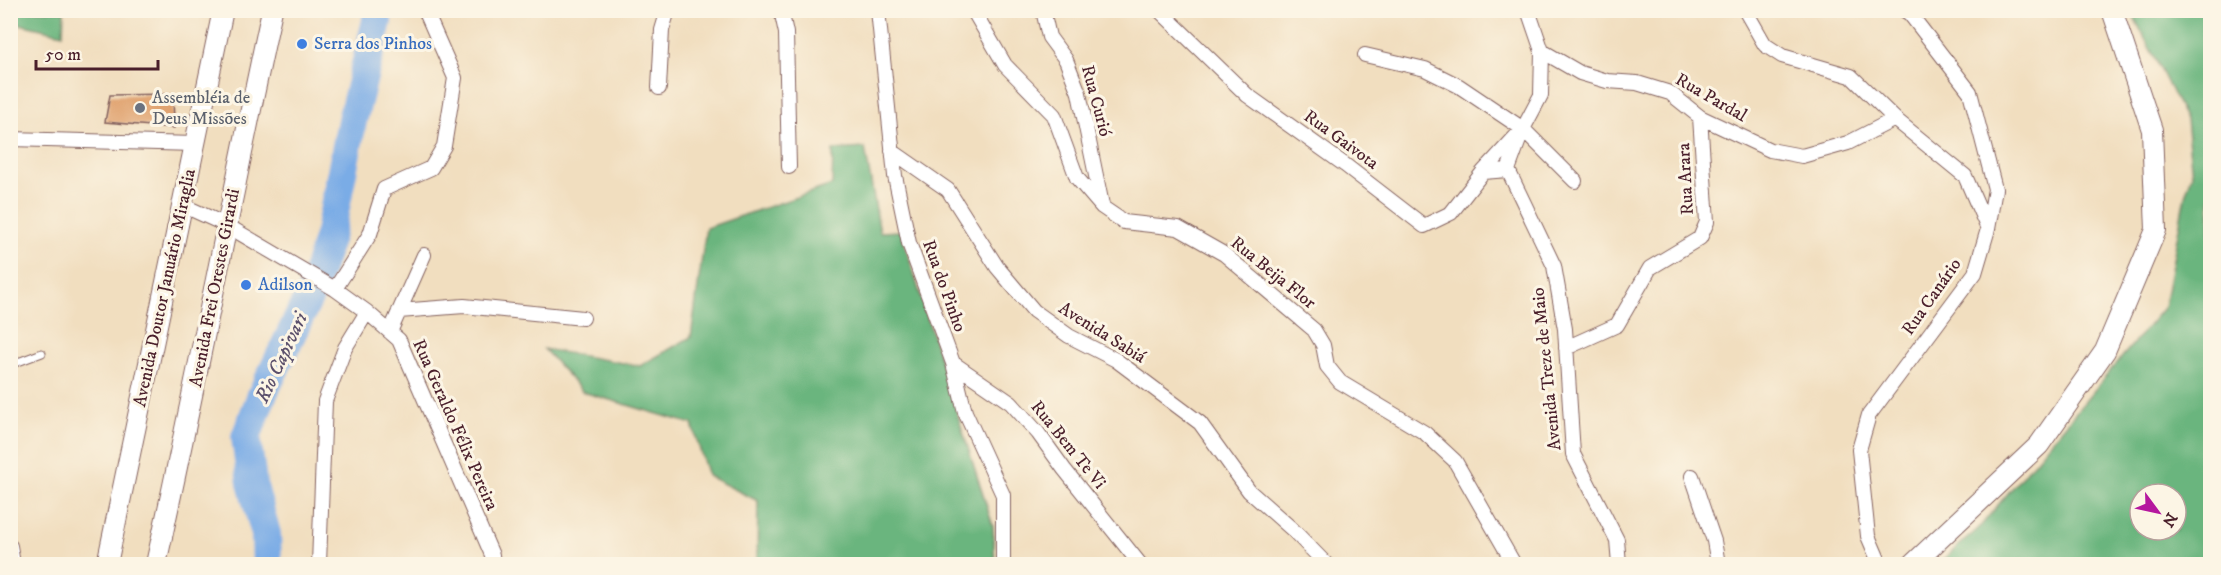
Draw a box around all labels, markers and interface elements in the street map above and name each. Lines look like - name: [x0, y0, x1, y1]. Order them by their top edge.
- scale bar: [36, 33, 158, 71]
- place label: Serra dos Pinhos: [314, 33, 432, 55]
- marker: Serra dos Pinhos: [295, 37, 309, 51]
- text: 50 m: [45, 44, 81, 66]
- street label: Rua Curió: [1076, 63, 1116, 139]
- street label: Rua Pardal: [1671, 69, 1751, 128]
- place label: Assembléia de Deus Missões: [152, 87, 250, 130]
- marker: Assembléia de Deus Missões: [133, 101, 147, 115]
- street label: Rua Gaivota: [1299, 106, 1383, 175]
- street label: Rua Arara: [1673, 142, 1699, 216]
- street label: Avenida Doutor Januário Miraglia: [129, 167, 201, 409]
- street label: Avenida Frei Orestes Girardi: [185, 187, 245, 389]
- street label: Rua Beija Flor: [1226, 232, 1320, 314]
- street label: Rua do Pinho: [917, 237, 971, 335]
- street label: Rua Canário: [1897, 254, 1967, 340]
- place label: Adilson: [258, 274, 313, 296]
- marker: Adilson: [239, 278, 253, 292]
- street label: Avenida Treze de Maio: [1527, 286, 1567, 452]
- street label: Avenida Sabiá: [1054, 297, 1150, 369]
- water label: Rio Capivari: [250, 307, 314, 408]
- street label: Rua Geraldo Félix Pereira: [407, 336, 503, 514]
- street label: Rua Bem Te Vi: [1026, 396, 1110, 494]
- north arrow: [2128, 482, 2188, 542]
- text: N: [2158, 509, 2182, 531]

